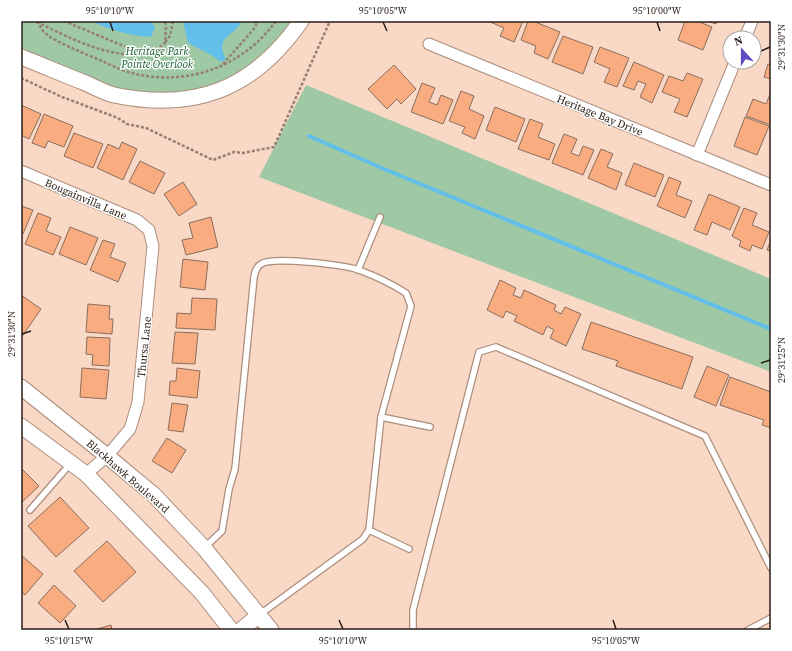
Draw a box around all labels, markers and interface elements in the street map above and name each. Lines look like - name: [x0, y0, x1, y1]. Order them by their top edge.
- text: 95°10'10"W: [86, 4, 135, 17]
- text: 95°10'05"W: [359, 4, 408, 17]
- text: 95°10'00"W: [633, 4, 682, 17]
- text: 29°31'30"N: [775, 24, 788, 70]
- north arrow: [722, 30, 762, 70]
- text: N: [732, 33, 745, 50]
- park label: Heritage Park Pointe Overlook: [120, 44, 194, 72]
- street label: Heritage Bay Drive: [554, 91, 646, 140]
- street label: Bougainvilla Lane: [43, 175, 129, 224]
- text: 29°31'30"N: [5, 311, 18, 357]
- street label: Thursa Lane: [134, 315, 155, 378]
- text: 29°31'25"N: [775, 337, 788, 383]
- street label: Blackhawk Boulevard: [83, 436, 173, 517]
- text: 95°10'15"W: [45, 634, 94, 647]
- text: 95°10'10"W: [319, 634, 368, 647]
- text: 95°10'05"W: [592, 634, 641, 647]

